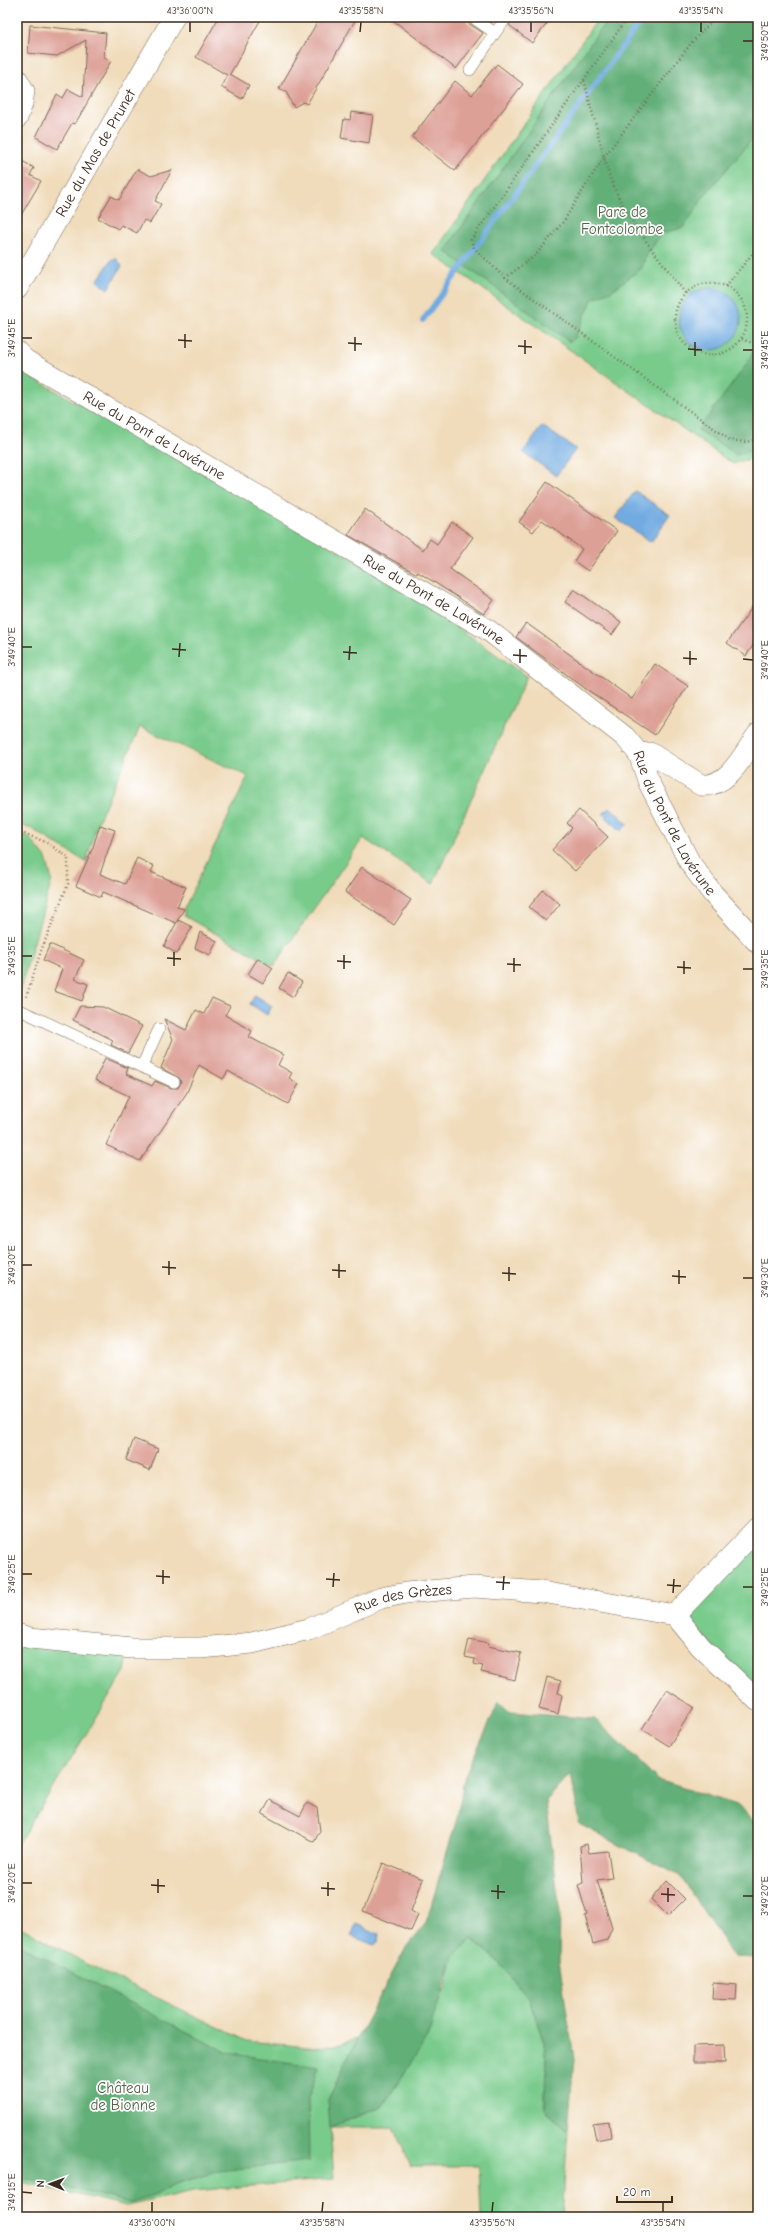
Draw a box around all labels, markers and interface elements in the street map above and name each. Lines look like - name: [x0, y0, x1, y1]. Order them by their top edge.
- text: 43°36'00"N: [167, 5, 213, 17]
- text: 43°35'58"N: [339, 5, 383, 17]
- text: 43°35'56"N: [509, 5, 553, 17]
- text: 43°35'54"N: [679, 5, 723, 17]
- text: 3°49'50"E: [759, 21, 771, 61]
- street label: Rue du Mas de Prunet: [52, 86, 140, 220]
- park label: Parc de Fontcolombe: [581, 203, 664, 238]
- text: 3°49'45"E: [6, 319, 18, 357]
- text: 3°49'45"E: [759, 331, 771, 369]
- street label: Rue du Pont de Lavérune: [80, 387, 229, 484]
- street label: Rue du Pont de Lavérune: [360, 550, 508, 649]
- text: 3°49'40"E: [6, 627, 18, 667]
- text: 3°49'40"E: [759, 640, 771, 680]
- street label: Rue du Pont de Lavérune: [630, 748, 720, 899]
- text: 3°49'35"E: [6, 937, 18, 975]
- text: 3°49'35"E: [759, 950, 771, 988]
- text: 3°49'30"E: [6, 1245, 18, 1285]
- text: 3°49'30"E: [759, 1258, 771, 1298]
- text: 3°49'25"E: [6, 1554, 18, 1594]
- text: 3°49'25"E: [759, 1567, 771, 1607]
- street label: Rue des Grèzes: [352, 1580, 453, 1617]
- text: 3°49'20"E: [6, 1863, 18, 1903]
- text: 3°49'20"E: [759, 1876, 771, 1916]
- park label: Château de Bionne: [90, 2079, 156, 2114]
- north arrow: [30, 2164, 70, 2204]
- text: 3°49'15"E: [6, 2173, 18, 2211]
- scale bar: [617, 2178, 672, 2204]
- text: N: [34, 2180, 47, 2188]
- text: 20 m: [623, 2185, 651, 2199]
- text: 43°36'00"N: [129, 2217, 175, 2229]
- text: 43°35'58"N: [300, 2217, 344, 2229]
- text: 43°35'56"N: [470, 2217, 514, 2229]
- text: 43°35'54"N: [641, 2217, 685, 2229]

